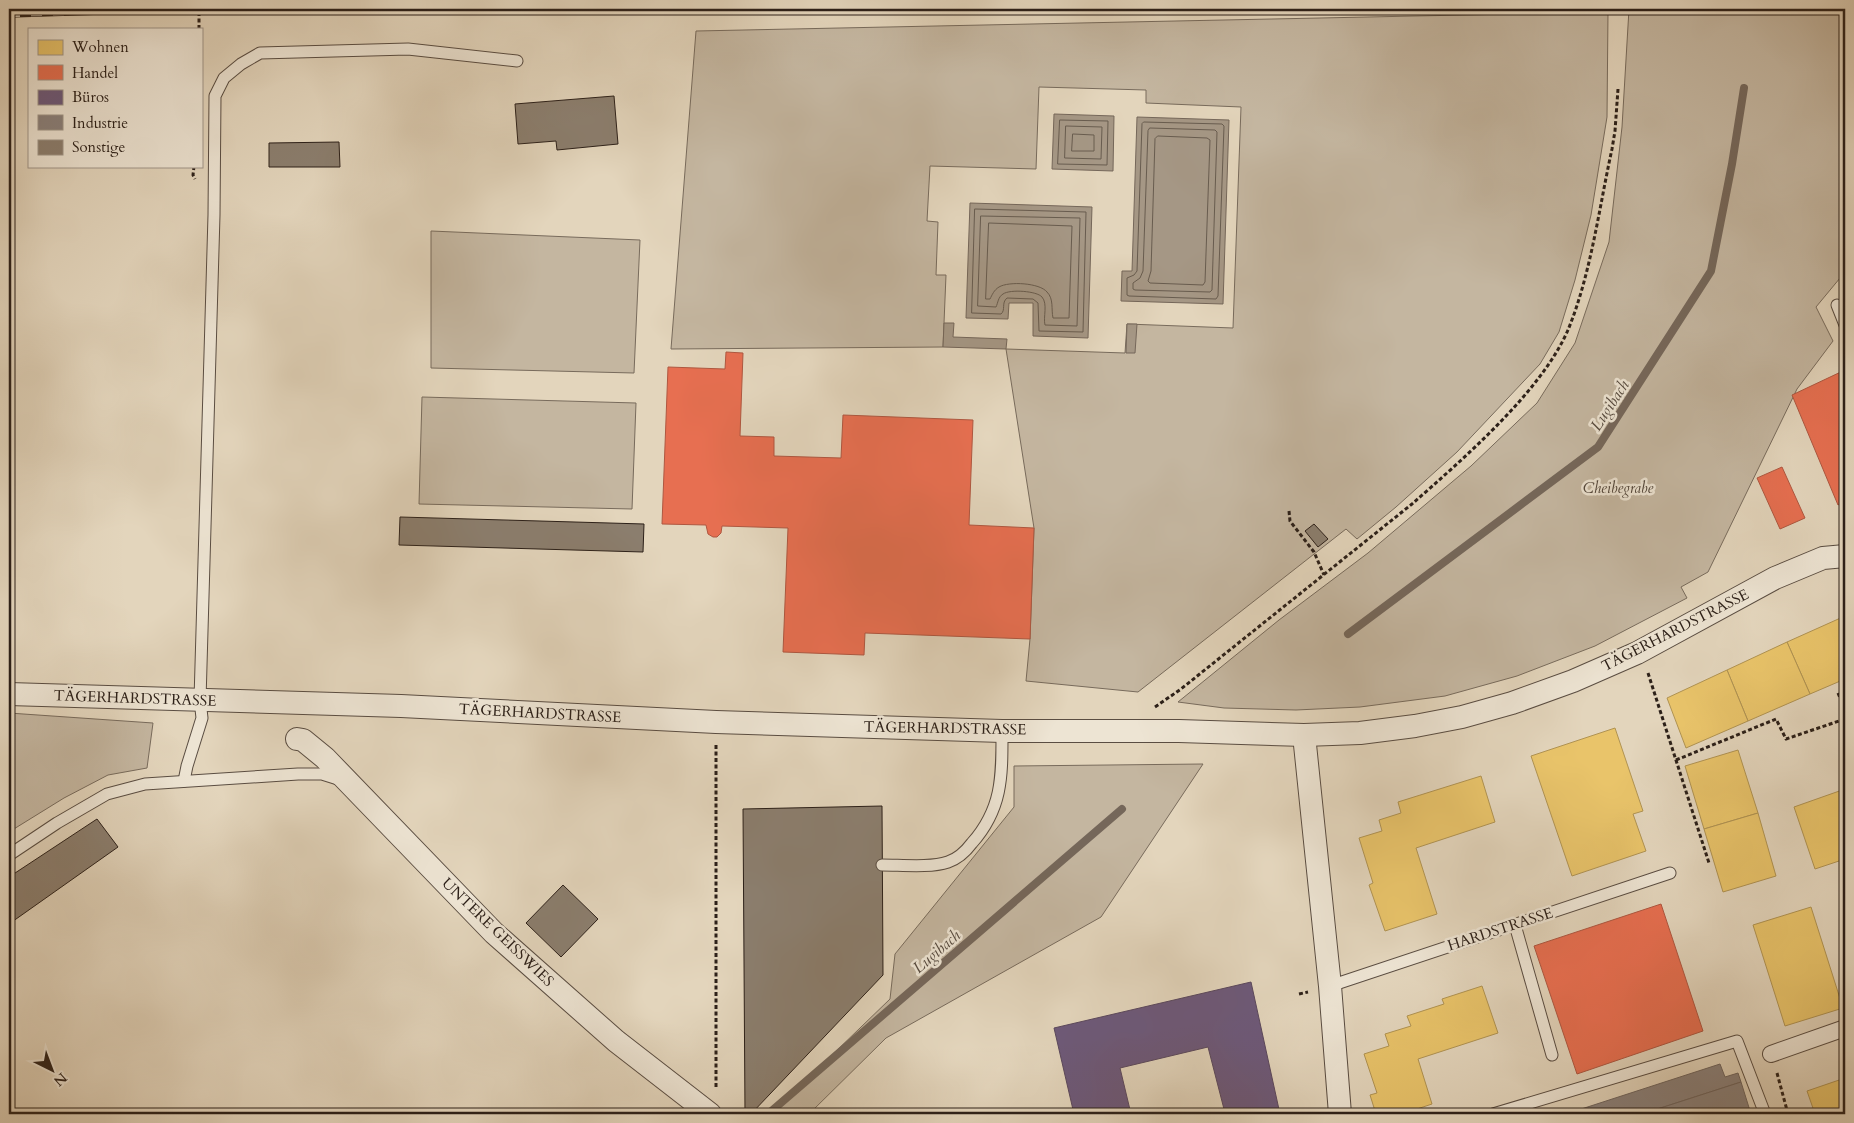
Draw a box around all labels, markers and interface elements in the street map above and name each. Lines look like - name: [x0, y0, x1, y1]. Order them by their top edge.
- legend: [28, 28, 202, 168]
- text: Wohnen: [71, 37, 129, 57]
- text: Handel: [72, 63, 118, 83]
- text: Büros: [72, 87, 109, 107]
- text: Industrie: [72, 113, 128, 133]
- text: Sonstige: [72, 137, 126, 157]
- water label: Lugibach: [1585, 376, 1635, 435]
- park label: Cheibegrabe: [1583, 478, 1654, 498]
- street label: TÄGERHARDSTRASSE: [1598, 584, 1752, 676]
- street label: TÄGERHARDSTRASSE: [53, 685, 217, 711]
- street label: TÄGERHARDSTRASSE: [458, 699, 622, 727]
- street label: TÄGERHARDSTRASSE: [863, 717, 1027, 739]
- street label: UNTERE GEISSWIES: [438, 873, 558, 991]
- street label: HARDSTRASSE: [1445, 903, 1555, 955]
- water label: Lugibach: [908, 925, 965, 979]
- north arrow: [28, 1046, 78, 1096]
- text: N: [49, 1068, 71, 1090]

